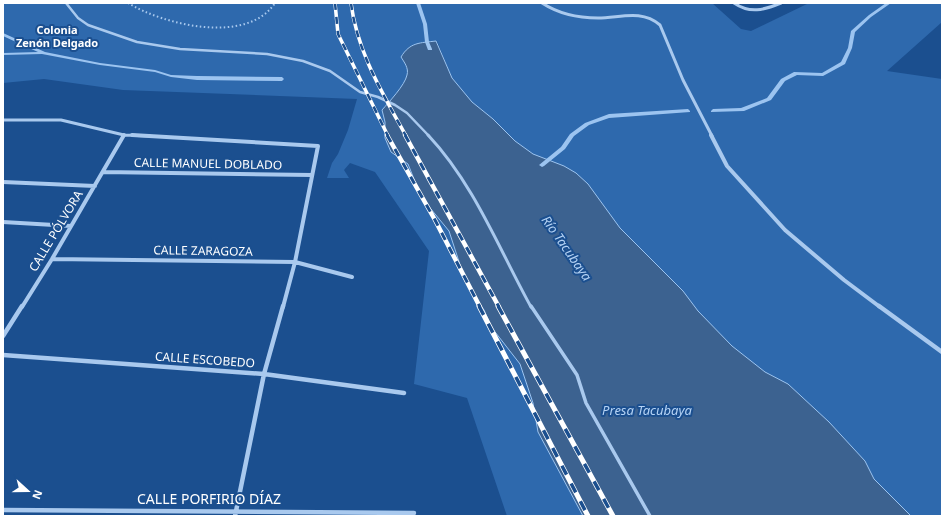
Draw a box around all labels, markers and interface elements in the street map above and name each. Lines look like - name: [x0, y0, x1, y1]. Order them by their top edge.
- district label: Colonia Zenón Delgado: [16, 22, 98, 50]
- street label: CALLE MANUEL DOBLADO: [134, 154, 282, 173]
- street label: CALLE PÓLVORA: [25, 187, 87, 275]
- water label: Río Tacubaya: [538, 212, 597, 285]
- street label: CALLE ZARAGOZA: [153, 241, 253, 260]
- street label: CALLE ESCOBEDO: [154, 348, 256, 371]
- water label: Presa Tacubaya: [602, 401, 693, 419]
- north arrow: [8, 471, 48, 511]
- text: N: [29, 488, 46, 502]
- street label: CALLE PORFIRIO DÍAZ: [137, 489, 281, 508]

